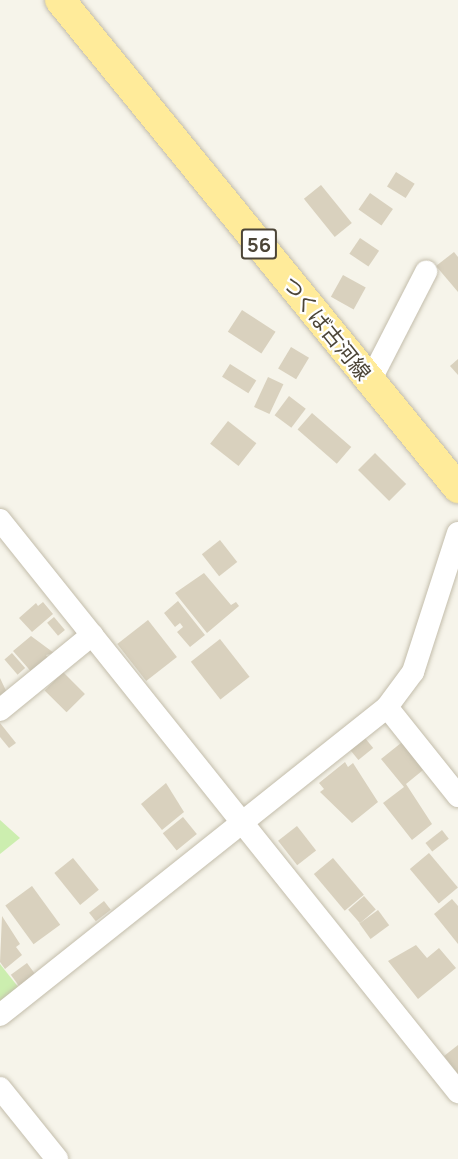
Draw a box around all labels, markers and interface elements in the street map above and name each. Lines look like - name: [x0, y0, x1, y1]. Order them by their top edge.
- road number: 56: [240, 227, 278, 261]
- street label: つくば古河線: [278, 271, 376, 385]

